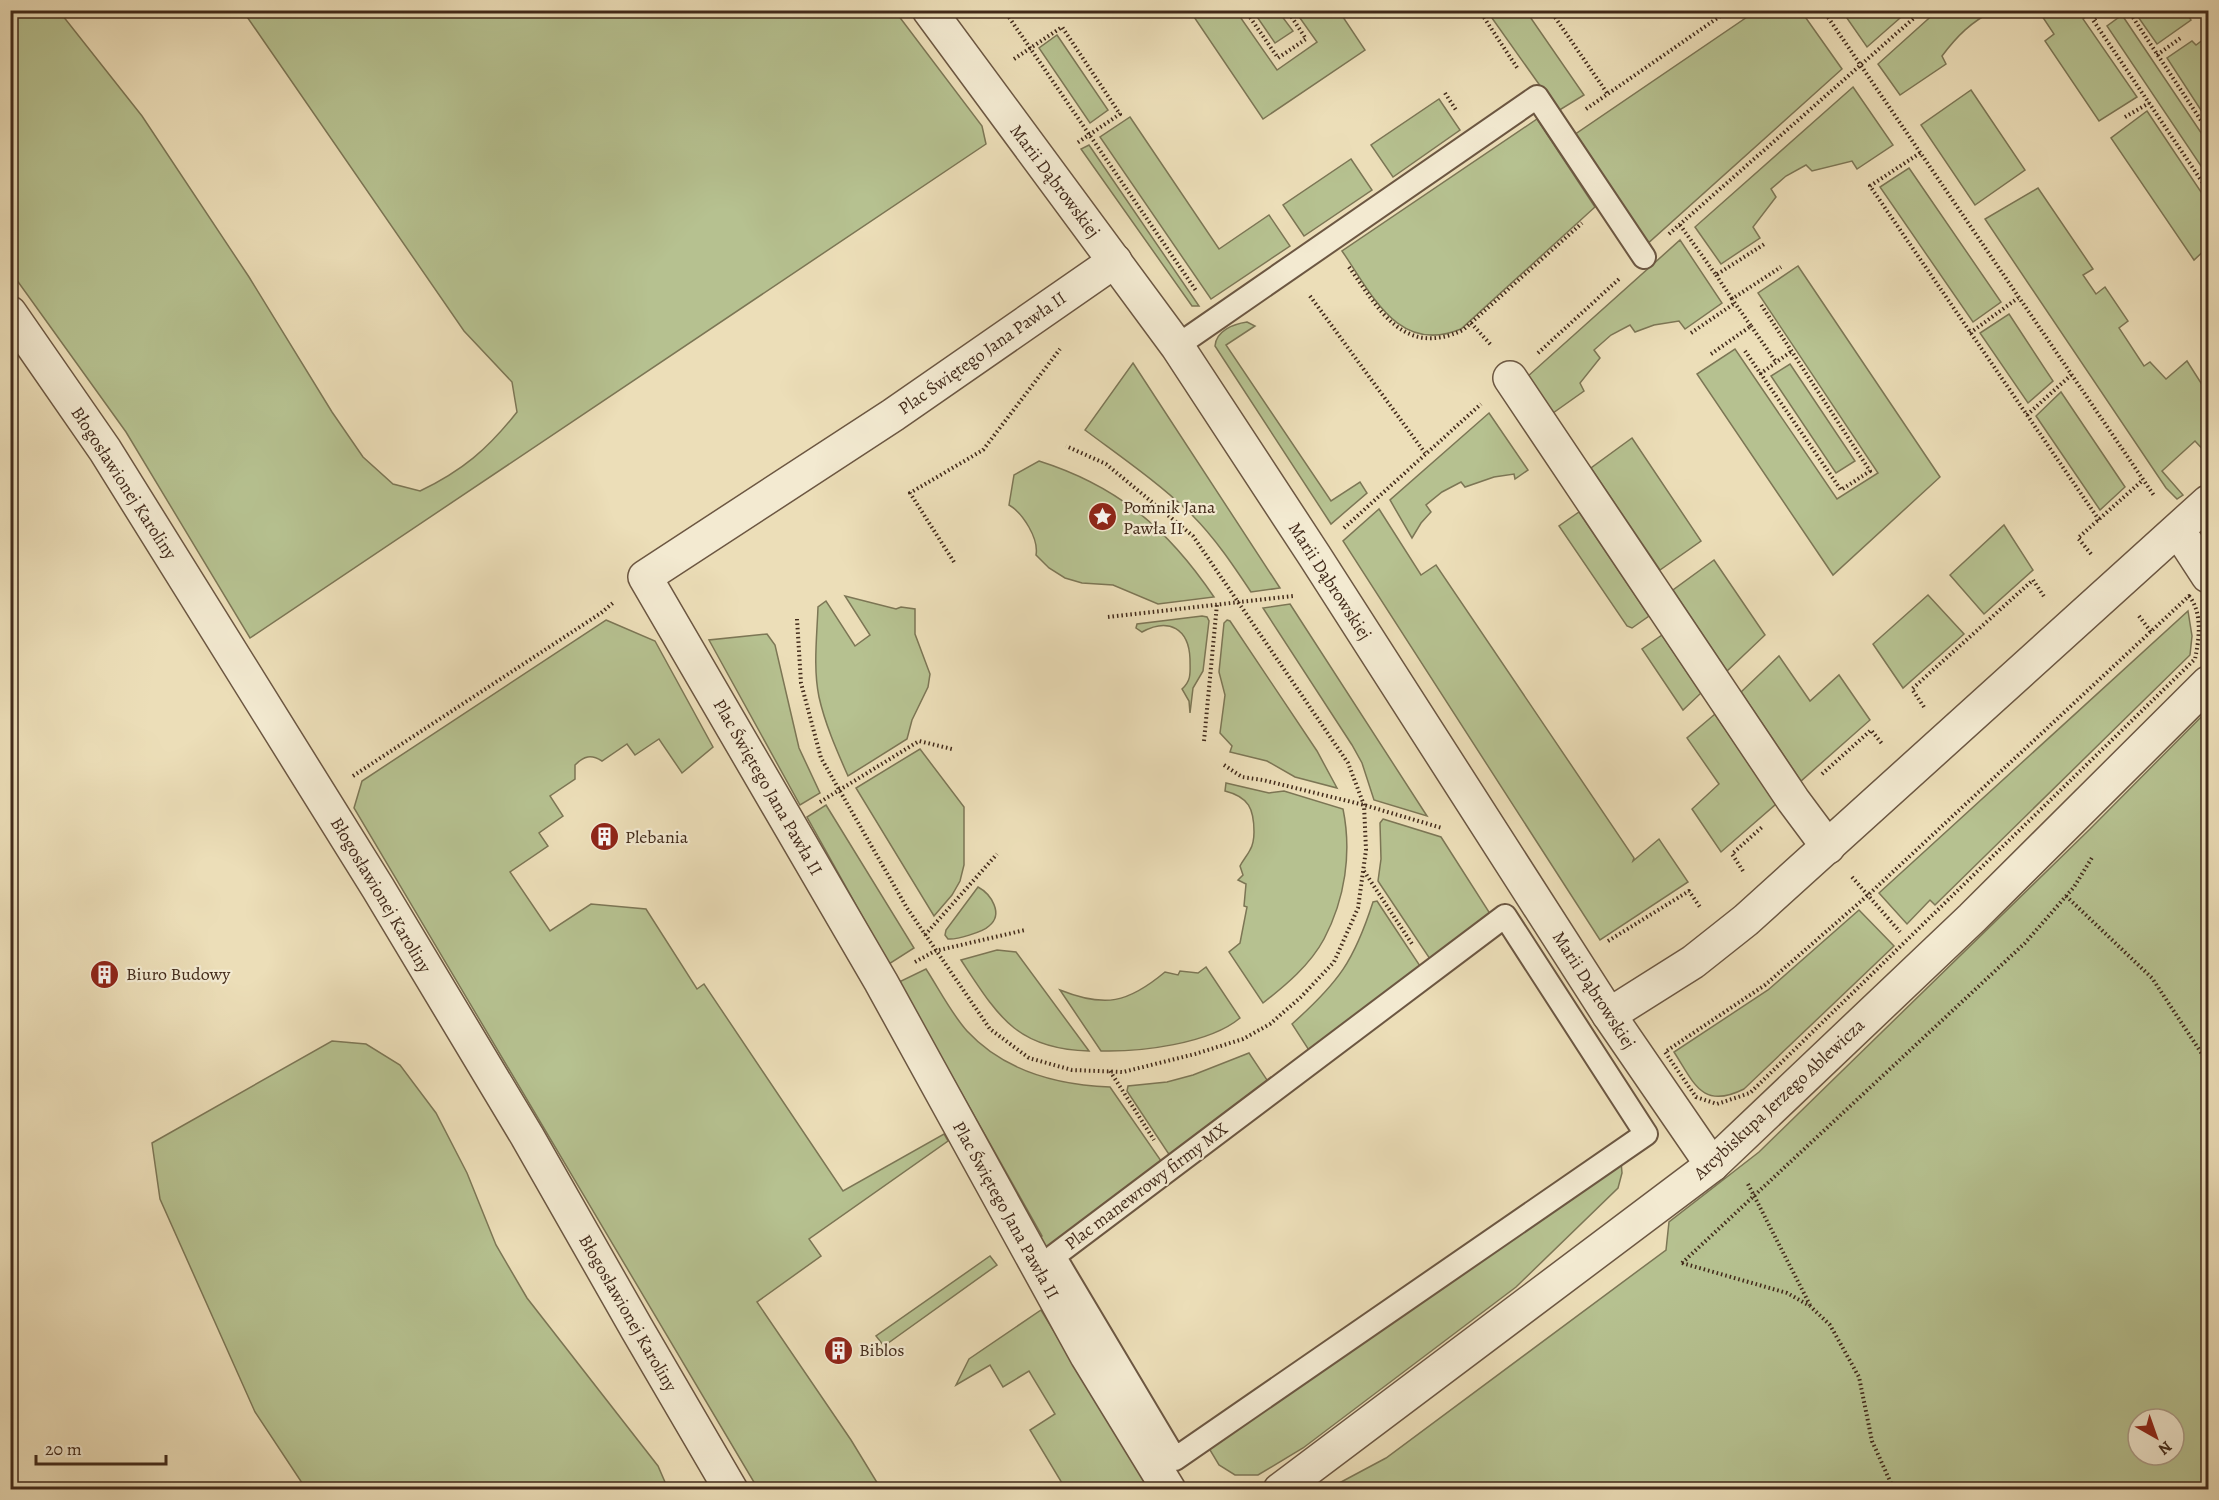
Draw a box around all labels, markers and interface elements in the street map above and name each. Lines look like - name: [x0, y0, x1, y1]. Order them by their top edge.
- street label: Marii Dąbrowskiej: [1004, 119, 1106, 243]
- street label: Plac Świętego Jana Pawła II: [893, 286, 1071, 420]
- street label: Błogosławionej Karoliny: [66, 402, 183, 565]
- place label: Pomnik Jana Pawła II: [1123, 495, 1216, 540]
- place icon: Pomnik Jana Pawła II: [1086, 501, 1118, 533]
- street label: Marii Dąbrowskiej: [1283, 517, 1377, 645]
- street label: Plac Świętego Jana Pawła II: [708, 694, 828, 880]
- street label: Błogosławionej Karoliny: [325, 813, 438, 978]
- building icon: Plebania: [588, 821, 620, 853]
- place label: Plebania: [625, 825, 689, 849]
- street label: Marii Dąbrowskiej: [1547, 926, 1641, 1054]
- building icon: Biuro Budowy: [89, 958, 121, 990]
- place label: Biuro Budowy: [126, 962, 231, 986]
- street label: Arcybiskupa Jerzego Ablewicza: [1688, 1013, 1870, 1185]
- street label: Plac Świętego Jana Pawła II: [947, 1117, 1065, 1303]
- street label: Plac manewrowy firmy MX: [1060, 1117, 1233, 1255]
- street label: Błogosławionej Karoliny: [573, 1230, 683, 1397]
- building icon: Biblos: [822, 1334, 854, 1366]
- place label: Biblos: [859, 1338, 904, 1362]
- north arrow: [2126, 1407, 2186, 1467]
- scale bar: [36, 1428, 166, 1466]
- text: N: [2153, 1436, 2177, 1460]
- text: 20 m: [45, 1437, 82, 1461]

